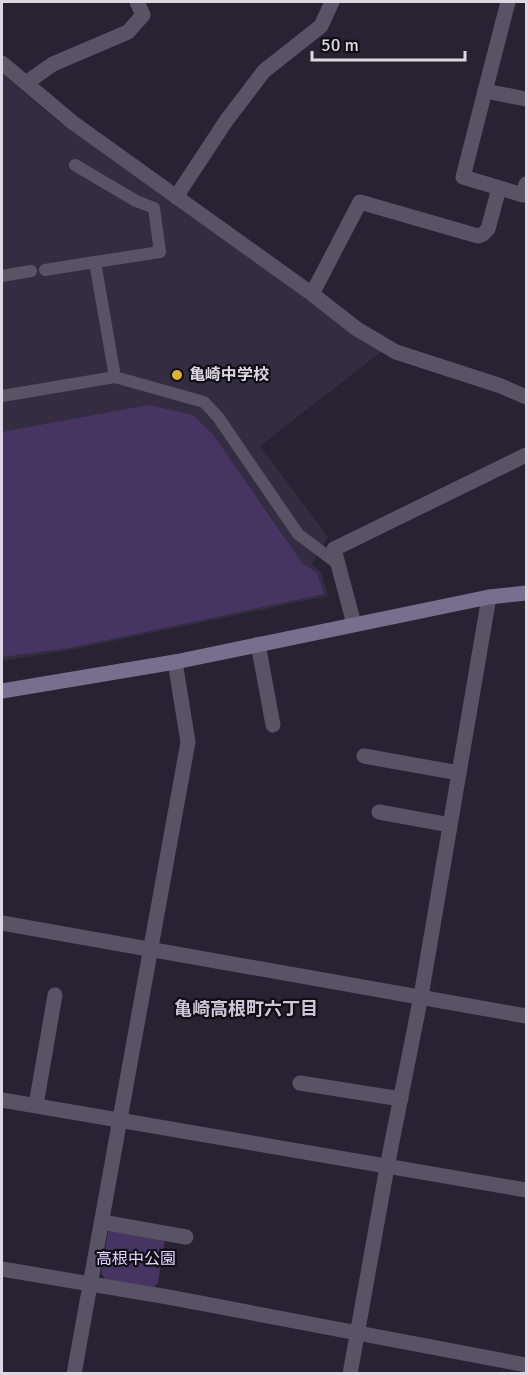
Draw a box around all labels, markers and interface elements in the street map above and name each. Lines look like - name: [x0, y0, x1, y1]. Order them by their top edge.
- scale bar: [312, 24, 465, 62]
- text: 50 m: [321, 34, 359, 56]
- place label: 亀崎中学校: [189, 365, 269, 385]
- marker: 亀崎中学校: [170, 368, 184, 382]
- district label: 亀崎高根町六丁目: [174, 998, 318, 1020]
- park label: 高根中公園: [96, 1249, 176, 1269]

